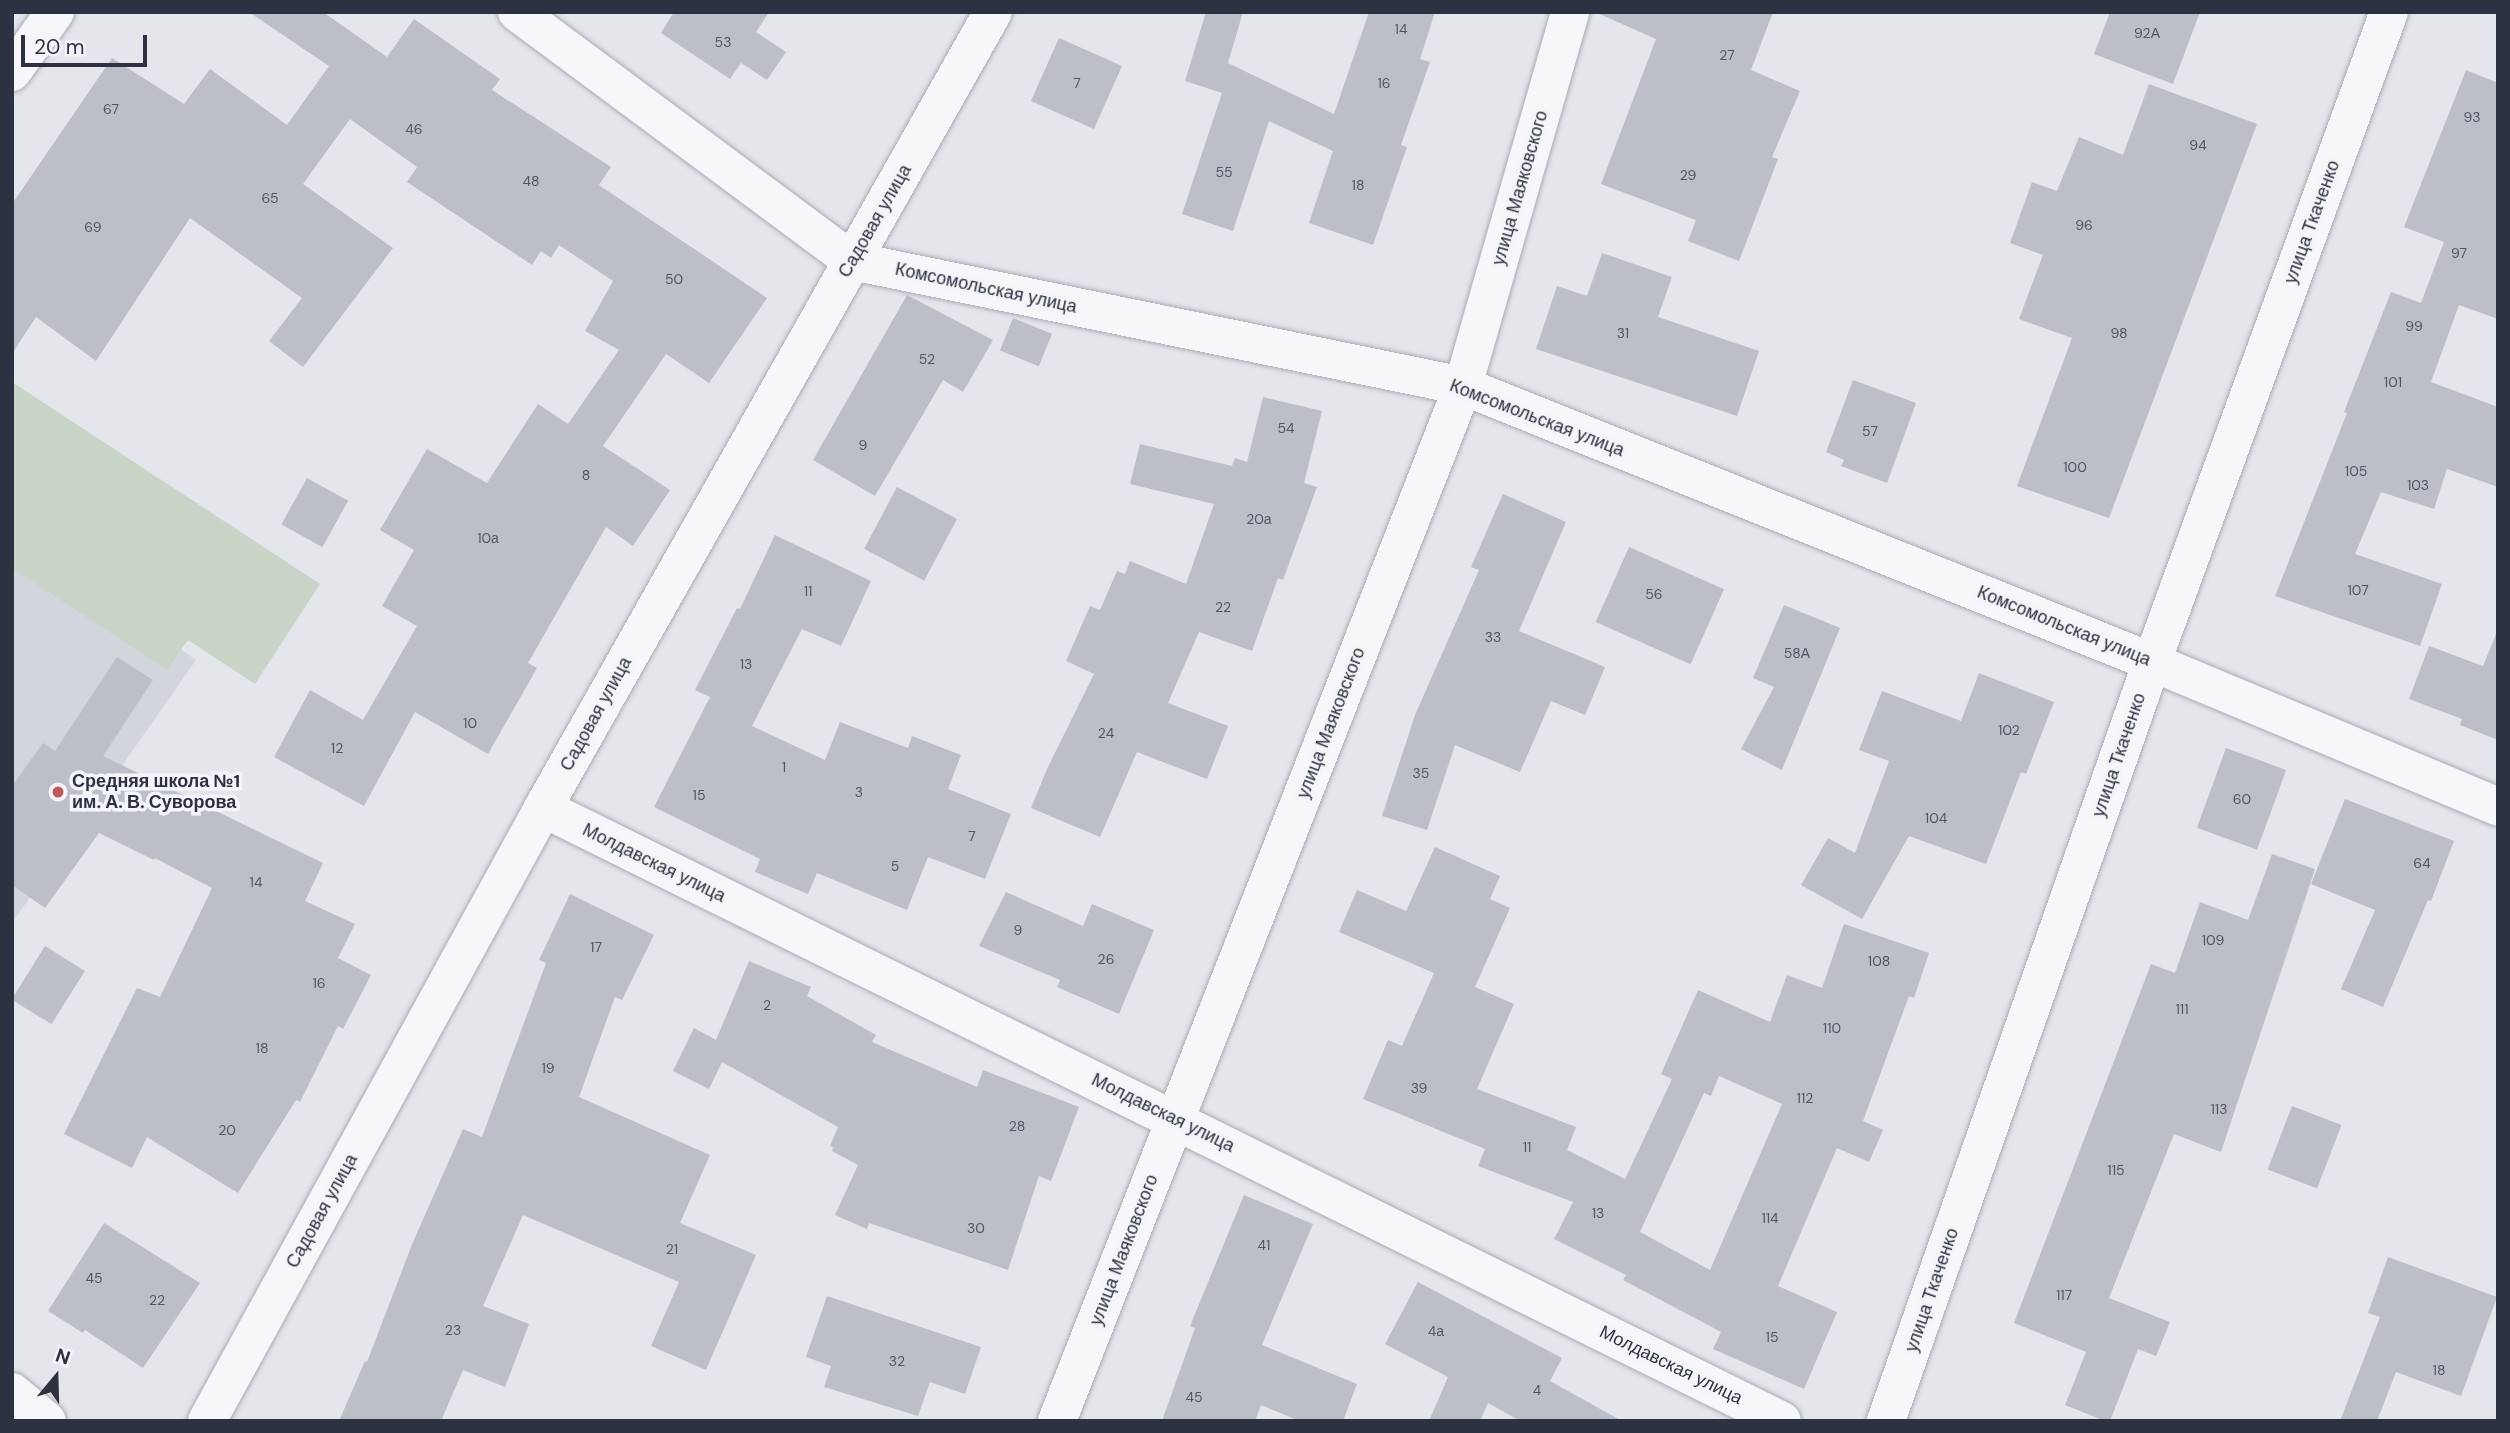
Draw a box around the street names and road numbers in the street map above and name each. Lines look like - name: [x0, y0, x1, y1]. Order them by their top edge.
- street label: улица Маяковского: [1488, 108, 1552, 268]
- street label: улица Ткаченко: [2280, 157, 2344, 287]
- street label: Садовая улица: [834, 161, 916, 281]
- street label: Комсомольская улица: [893, 258, 1079, 318]
- street label: Комсомольская улица: [1447, 375, 1627, 461]
- street label: Комсомольская улица: [1974, 581, 2154, 671]
- street label: улица Маяковского: [1292, 644, 1370, 802]
- street label: Садовая улица: [556, 653, 636, 775]
- street label: улица Ткаченко: [2088, 690, 2150, 820]
- street label: Молдавская улица: [579, 819, 729, 907]
- street label: Молдавская улица: [1088, 1069, 1238, 1157]
- street label: Садовая улица: [282, 1150, 362, 1272]
- street label: улица Маяковского: [1085, 1171, 1163, 1329]
- street label: улица Ткаченко: [1901, 1225, 1963, 1355]
- street label: Молдавская улица: [1596, 1321, 1746, 1409]

